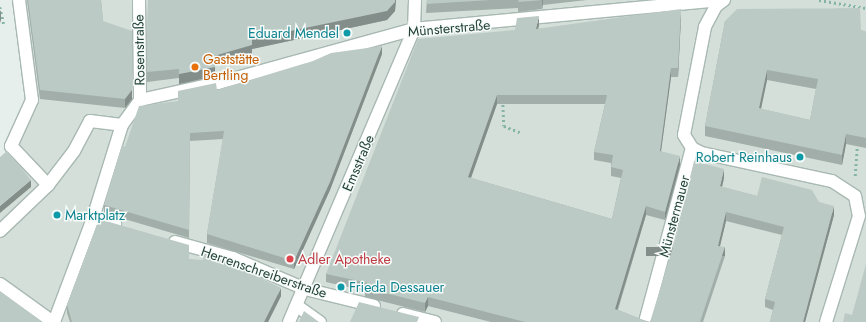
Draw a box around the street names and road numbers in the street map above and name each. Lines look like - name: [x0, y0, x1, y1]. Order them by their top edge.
- street label: Rosenstraße: [130, 14, 148, 86]
- street label: Münsterstraße: [407, 16, 491, 40]
- street label: Emsstraße: [339, 132, 377, 194]
- street label: Münstermauer: [655, 173, 693, 259]
- street label: Herrenschreiberstraße: [199, 243, 329, 301]

